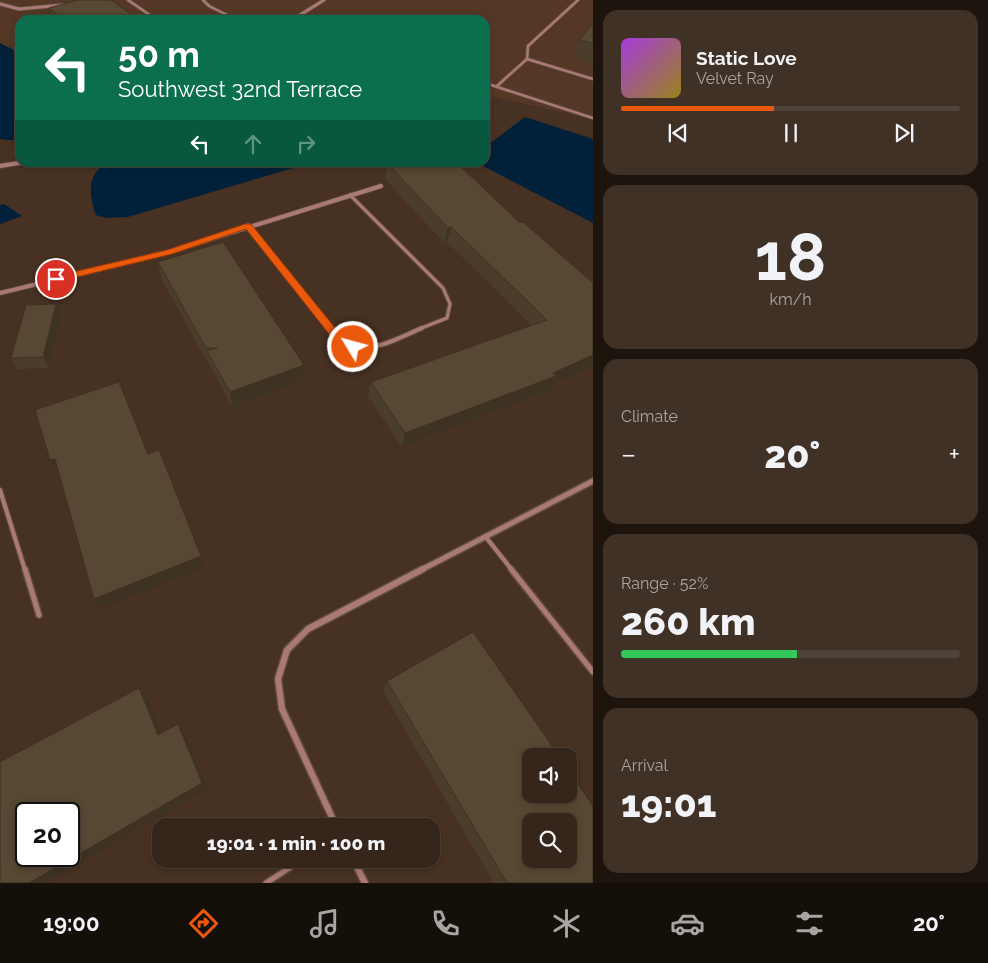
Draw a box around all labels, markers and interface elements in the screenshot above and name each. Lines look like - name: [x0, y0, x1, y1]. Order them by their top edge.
- text: 50 m: [118, 34, 200, 75]
- icon: left: [35, 35, 100, 100]
- text: Static Love: [696, 47, 797, 69]
- text: Velvet Ray: [696, 69, 774, 88]
- text: Southwest 32nd Terrace: [118, 76, 362, 102]
- icon: previous: [664, 119, 692, 147]
- icon: pause: [777, 119, 805, 147]
- icon: next: [890, 119, 918, 147]
- icon: left: [186, 130, 214, 158]
- icon: ahead: [239, 130, 267, 158]
- icon: right: [292, 130, 320, 158]
- text: 18: [755, 219, 826, 295]
- pin: [35, 258, 77, 300]
- icon: arrive: [42, 265, 70, 293]
- text: km/h: [769, 290, 812, 309]
- position arrow: [326, 320, 378, 372]
- text: Climate: [621, 407, 678, 426]
- text: 20°: [764, 432, 820, 477]
- text: −: [621, 438, 636, 471]
- text: +: [948, 438, 960, 471]
- text: Range · 52%: [621, 574, 708, 593]
- text: 260 km: [621, 599, 755, 644]
- map controls: [522, 748, 577, 868]
- button: sound: [522, 748, 577, 803]
- text: Arrival: [621, 756, 668, 775]
- text: 19:01: [621, 781, 717, 826]
- speed limit sign: 20: [15, 802, 80, 867]
- button: search: [522, 813, 577, 868]
- text: 19:01 · 1 min · 100 m: [207, 832, 385, 854]
- icon: directions: [186, 906, 221, 941]
- icon: music: [307, 906, 342, 941]
- icon: phone: [428, 906, 463, 941]
- icon: climate: [549, 906, 584, 941]
- icon: car: [670, 906, 705, 941]
- icon: filters: [792, 906, 827, 941]
- text: 19:00: [43, 910, 99, 936]
- text: 20°: [913, 910, 945, 936]

